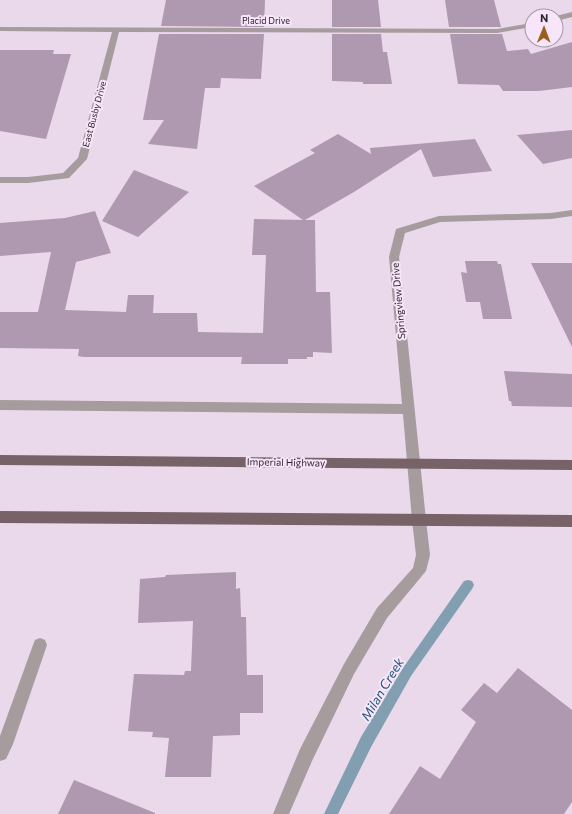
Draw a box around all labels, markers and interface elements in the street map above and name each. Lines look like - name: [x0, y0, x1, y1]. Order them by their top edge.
- north arrow: [524, 8, 564, 48]
- text: N: [540, 11, 548, 24]
- street label: Placid Drive: [242, 15, 290, 26]
- street label: East Busby Drive: [80, 80, 108, 148]
- street label: Springview Drive: [389, 262, 407, 340]
- street label: Imperial Highway: [247, 455, 325, 469]
- water label: Milan Creek: [357, 654, 407, 723]

